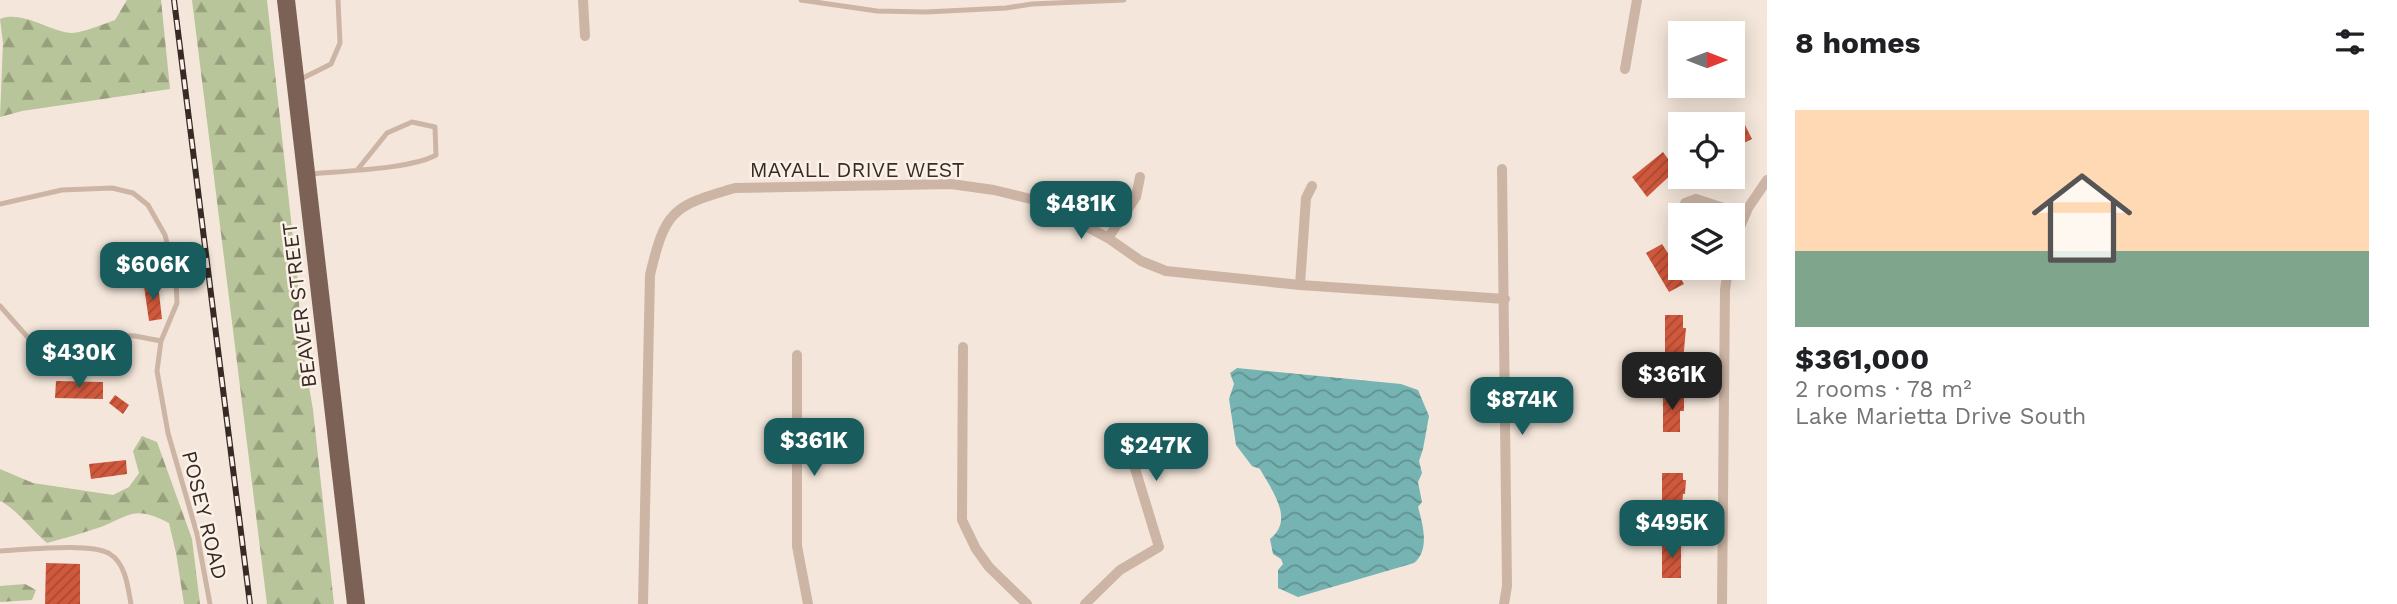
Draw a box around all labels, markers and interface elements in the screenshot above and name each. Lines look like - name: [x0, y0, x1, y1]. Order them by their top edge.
- north arrow: [1668, 21, 1745, 98]
- map controls: [1668, 21, 1745, 280]
- icon: filters: [2331, 23, 2369, 61]
- text: 8 homes: [1795, 25, 1921, 60]
- button: locate: [1668, 112, 1745, 189]
- icon: home: [2019, 155, 2145, 281]
- street label: MAYALL DRIVE WEST: [750, 157, 965, 182]
- pin: $481K: [1032, 182, 1130, 241]
- text: $481K: [1046, 190, 1116, 217]
- button: layers: [1668, 203, 1745, 280]
- street label: BEAVER STREET: [276, 220, 322, 389]
- pin: $606K: [104, 243, 202, 302]
- text: $606K: [116, 251, 190, 278]
- pin: $430K: [30, 330, 128, 390]
- text: $430K: [42, 339, 116, 366]
- text: $361,000: [1795, 341, 1929, 376]
- pin: $361K: [1623, 352, 1721, 412]
- text: $361K: [1638, 361, 1706, 388]
- text: 2 rooms · 78 m²: [1795, 376, 1972, 403]
- pin: $874K: [1473, 378, 1571, 437]
- text: $874K: [1486, 386, 1558, 413]
- text: Lake Marietta Drive South: [1795, 403, 2086, 430]
- pin: $361K: [765, 419, 863, 478]
- pin: $247K: [1107, 424, 1205, 483]
- text: $361K: [780, 427, 848, 454]
- text: $247K: [1120, 432, 1192, 459]
- street label: POSEY ROAD: [177, 448, 233, 582]
- pin: $495K: [1623, 500, 1721, 560]
- text: $495K: [1636, 509, 1708, 536]

